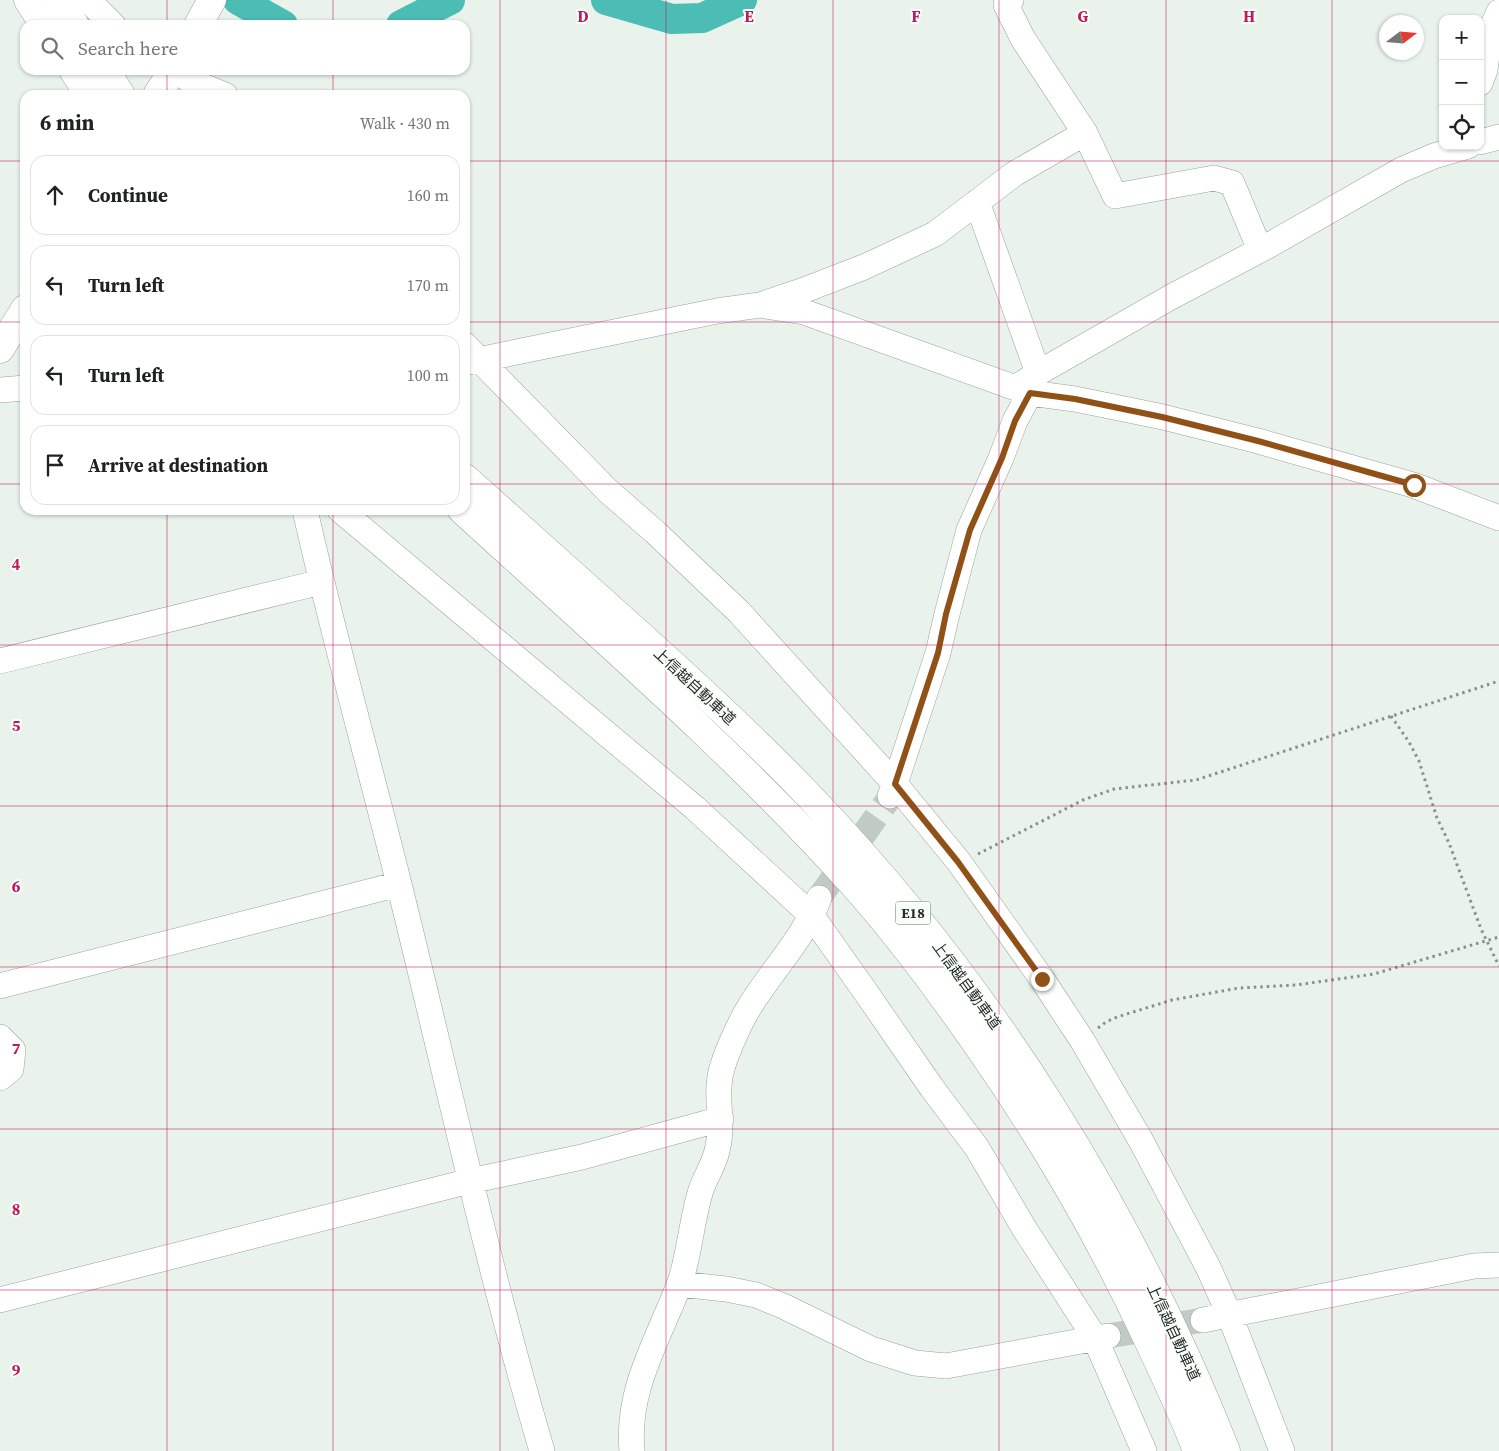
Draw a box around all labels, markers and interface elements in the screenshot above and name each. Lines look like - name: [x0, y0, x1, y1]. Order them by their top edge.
- text: D: [577, 5, 589, 27]
- text: E: [744, 5, 754, 27]
- text: F: [911, 5, 921, 27]
- text: G: [1078, 5, 1089, 27]
- text: H: [1243, 5, 1255, 27]
- north arrow: [1379, 15, 1424, 60]
- map controls: [1439, 15, 1484, 150]
- button: +: [1439, 15, 1484, 60]
- search box: [20, 20, 470, 75]
- icon: search: [38, 34, 66, 62]
- text: Search here: [78, 35, 178, 61]
- button: −: [1439, 60, 1484, 105]
- button: locate: [1439, 105, 1484, 150]
- text: 6 min: [40, 108, 95, 137]
- text: Walk · 430 m: [360, 112, 450, 134]
- icon: ahead: [41, 181, 69, 209]
- text: Continue: [88, 182, 168, 208]
- text: 160 m: [407, 184, 449, 206]
- icon: left: [41, 271, 69, 299]
- text: Turn left: [88, 272, 164, 298]
- text: 170 m: [407, 274, 449, 296]
- icon: left: [41, 361, 69, 389]
- text: Turn left: [88, 362, 164, 388]
- text: 100 m: [407, 364, 449, 386]
- icon: arrive: [41, 451, 69, 479]
- text: Arrive at destination: [88, 452, 268, 478]
- route start: [1403, 474, 1426, 497]
- text: 4: [12, 553, 21, 575]
- street label: 上信越自動車道: [649, 643, 741, 729]
- text: 5: [12, 714, 21, 736]
- text: 6: [12, 875, 21, 897]
- road number: E18: [896, 901, 930, 924]
- street label: 上信越自動車道: [928, 936, 1006, 1034]
- route end: [1031, 968, 1054, 991]
- text: 7: [12, 1037, 21, 1059]
- text: 8: [12, 1198, 20, 1220]
- street label: 上信越自動車道: [1142, 1280, 1206, 1384]
- text: 9: [12, 1359, 21, 1381]

